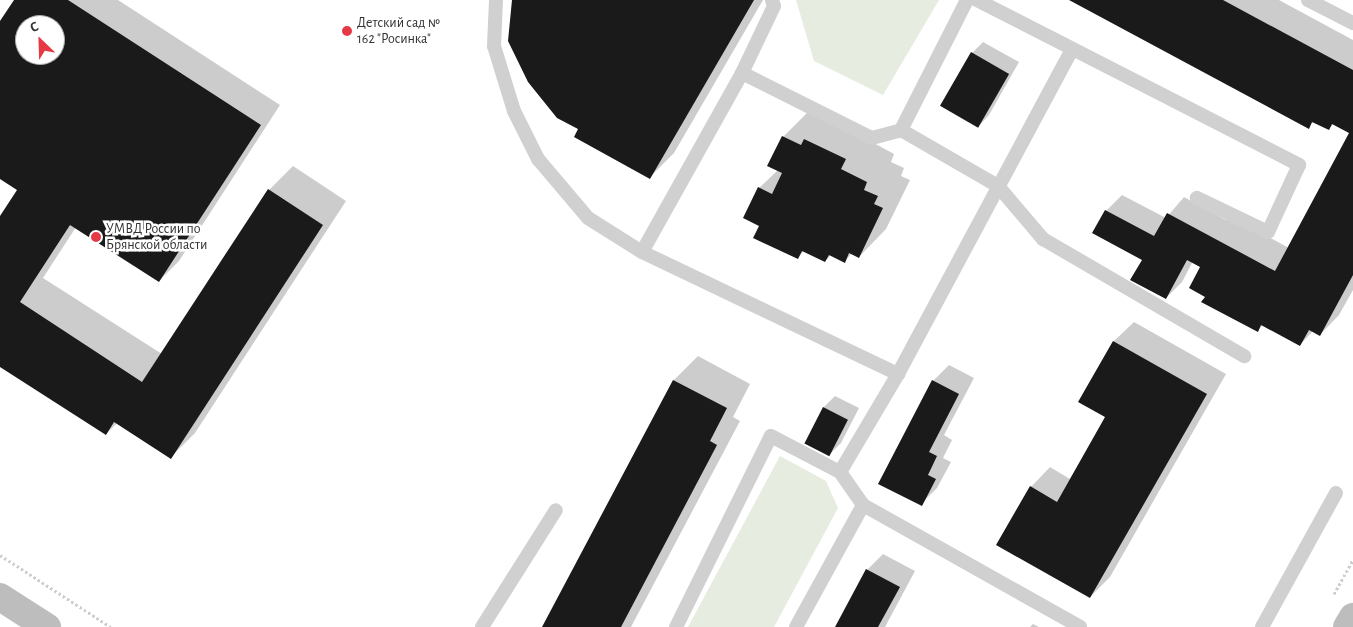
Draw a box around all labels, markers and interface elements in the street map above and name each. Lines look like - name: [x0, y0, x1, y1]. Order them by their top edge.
- north arrow: [15, 15, 65, 65]
- place label: Детский сад № 162 "Росинка": [357, 15, 440, 48]
- text: С: [28, 19, 41, 35]
- marker: Детский сад № 162 "Росинка": [341, 25, 353, 37]
- place label: УМВД России по Брянской области: [106, 221, 207, 253]
- marker: УМВД России по Брянской области: [90, 231, 102, 243]

